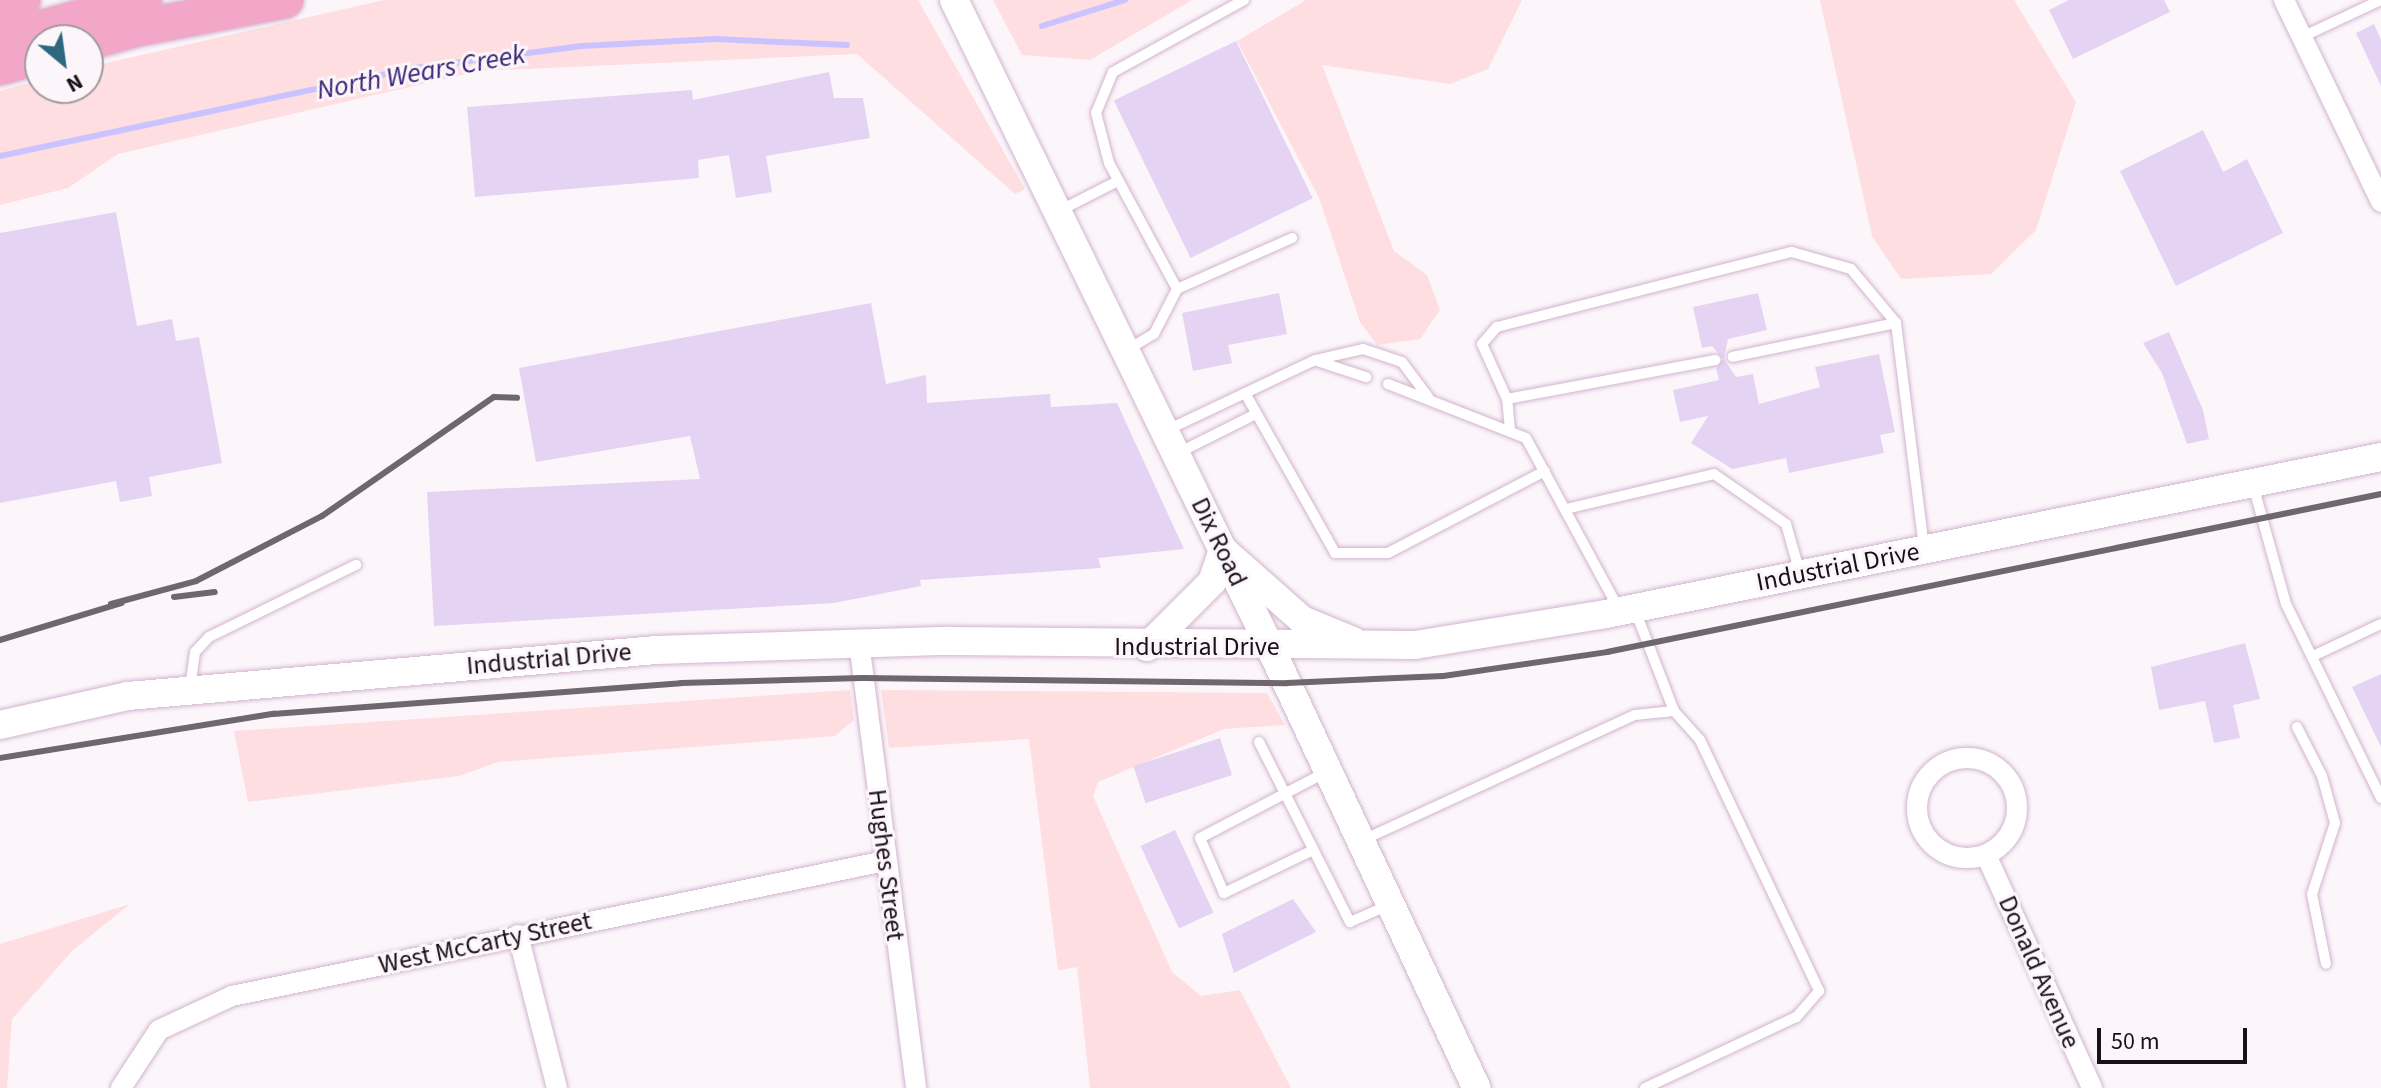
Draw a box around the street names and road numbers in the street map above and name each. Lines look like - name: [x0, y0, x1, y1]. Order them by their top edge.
- street label: Dix Road: [1184, 492, 1254, 592]
- street label: Industrial Drive: [1754, 536, 1922, 598]
- street label: Industrial Drive: [1114, 631, 1280, 663]
- street label: Industrial Drive: [465, 636, 633, 682]
- street label: Hughes Street: [861, 787, 911, 943]
- street label: Donald Avenue: [1991, 891, 2087, 1053]
- street label: West McCarty Street: [376, 905, 594, 981]

